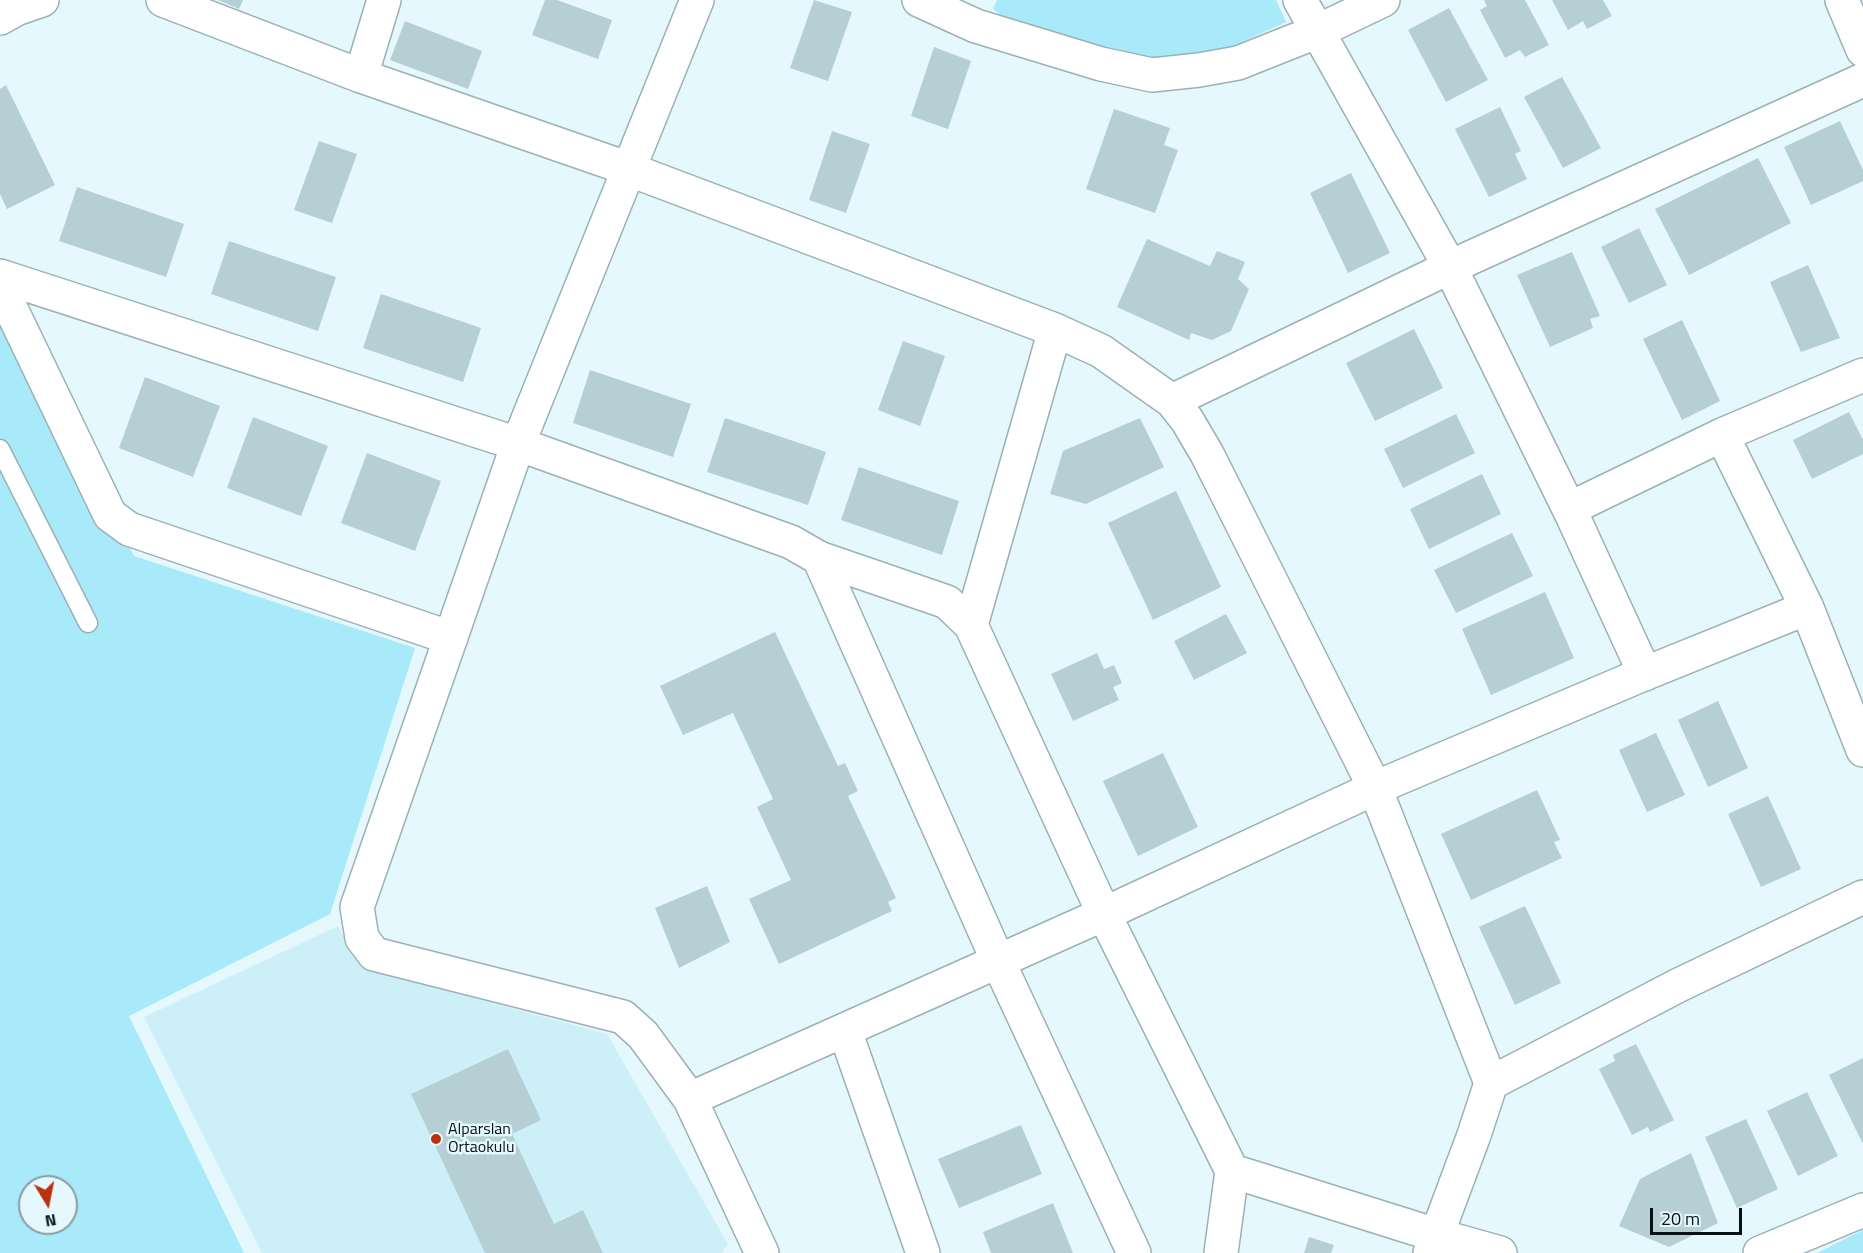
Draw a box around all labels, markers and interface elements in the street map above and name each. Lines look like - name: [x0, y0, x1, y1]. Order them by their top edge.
- place label: Alparslan Ortaokulu: [448, 1120, 515, 1158]
- marker: Alparslan Ortaokulu: [429, 1132, 443, 1146]
- north arrow: [18, 1175, 78, 1235]
- scale bar: [1653, 1196, 1744, 1234]
- text: 20 m: [1661, 1205, 1700, 1232]
- text: N: [43, 1208, 58, 1234]

